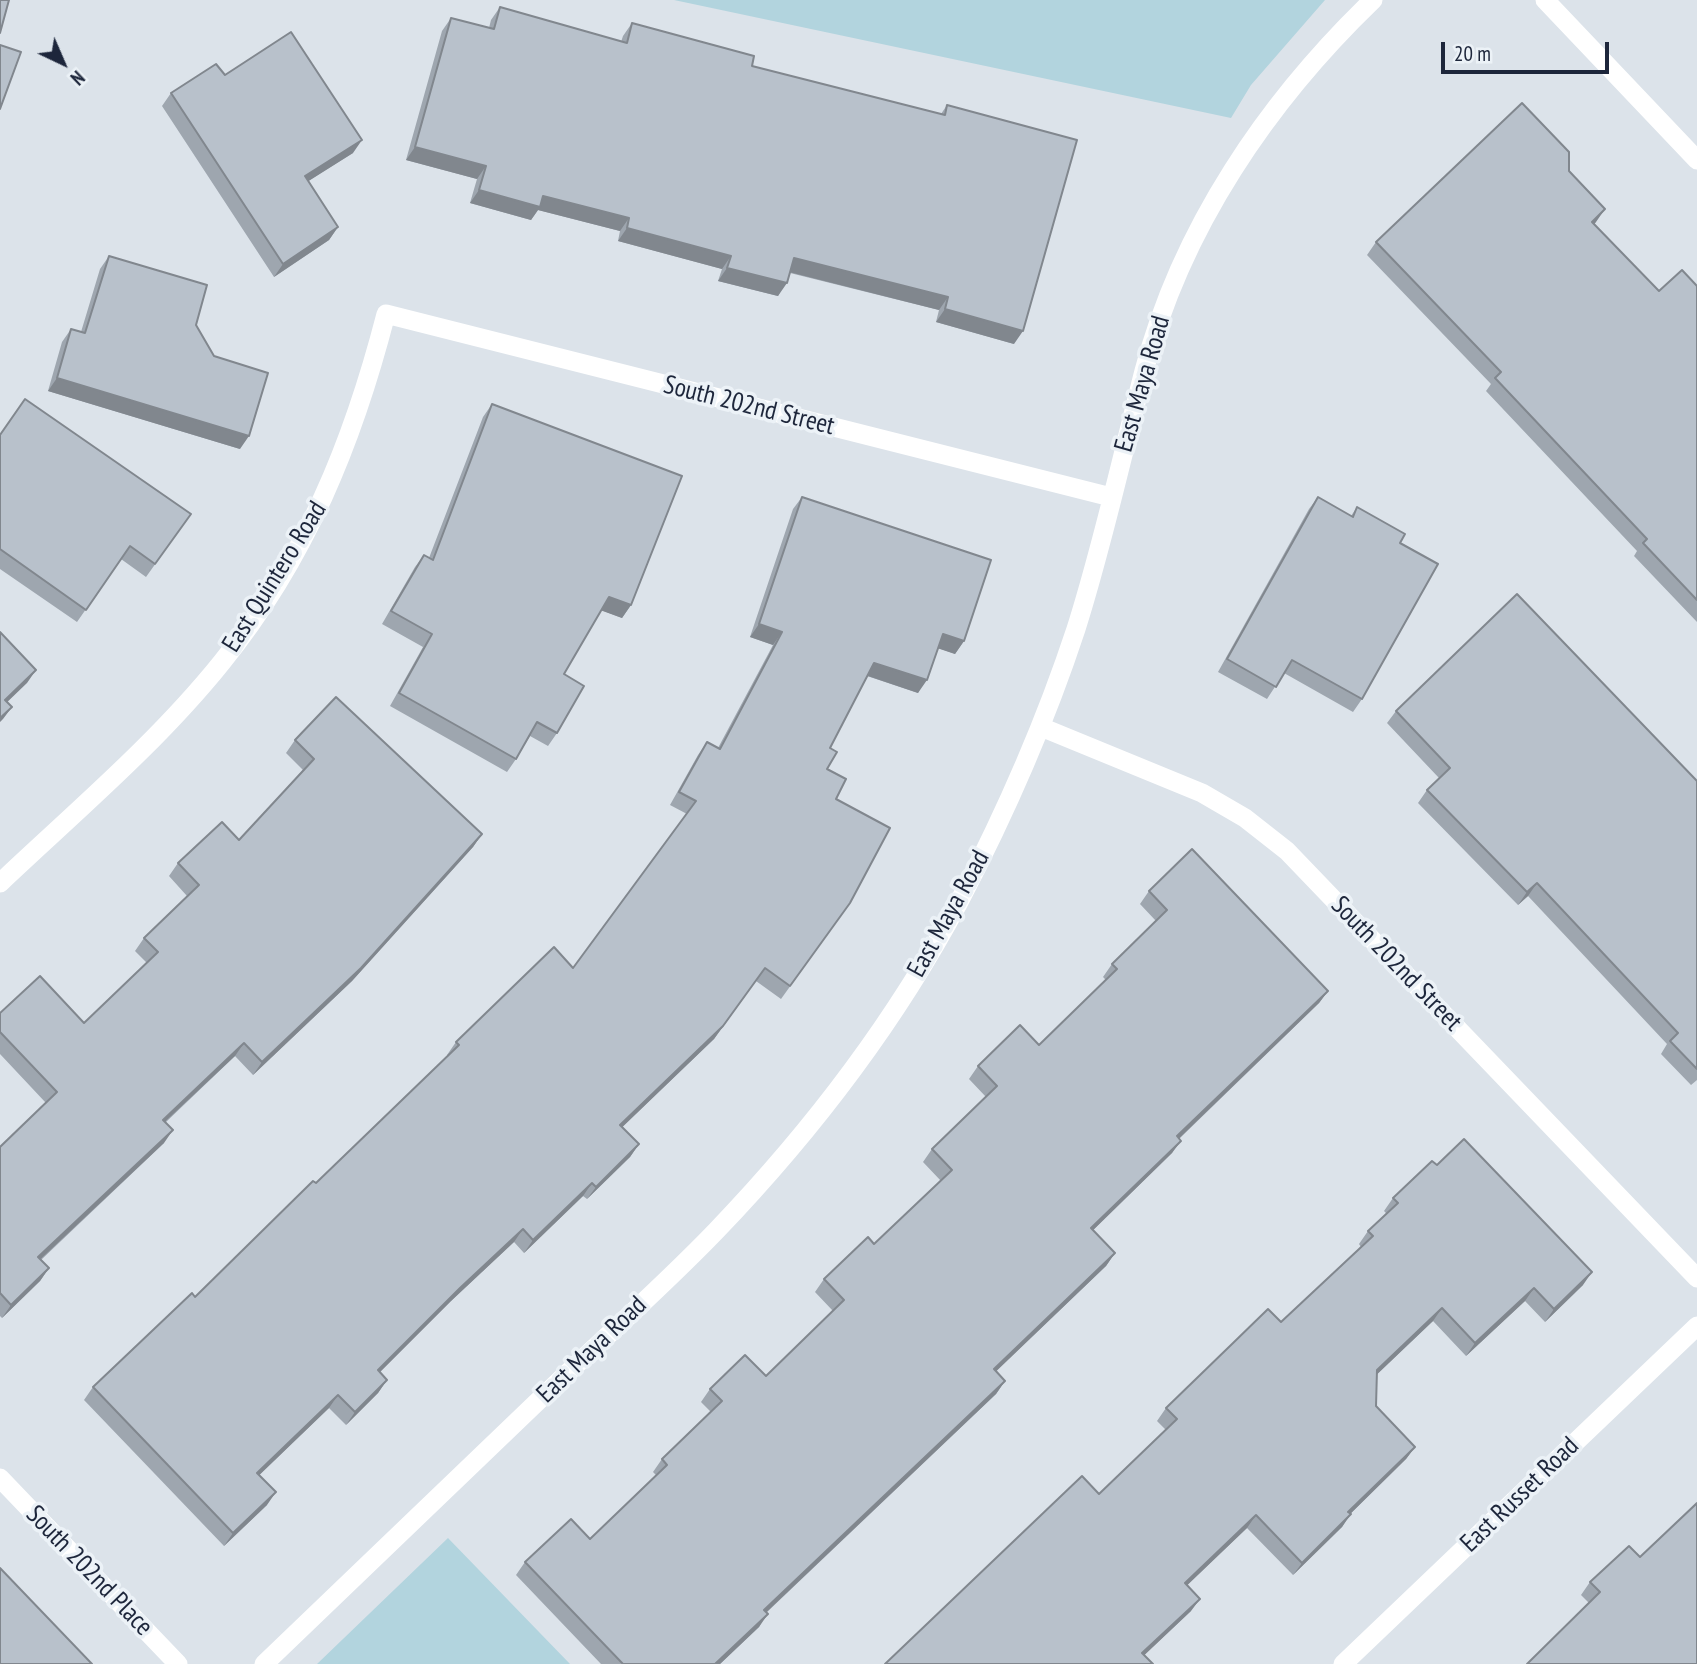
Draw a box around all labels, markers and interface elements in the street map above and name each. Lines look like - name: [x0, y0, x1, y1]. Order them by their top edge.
- north arrow: [28, 28, 98, 98]
- scale bar: [1445, 28, 1613, 72]
- text: 20 m: [1454, 40, 1491, 67]
- text: N: [66, 66, 90, 90]
- street label: East Maya Road: [1109, 312, 1177, 456]
- street label: South 202nd Street: [660, 370, 838, 442]
- street label: East Quintero Road: [216, 496, 334, 658]
- street label: East Maya Road: [901, 845, 997, 983]
- street label: South 202nd Street: [1324, 890, 1468, 1038]
- street label: East Maya Road: [531, 1290, 653, 1410]
- street label: East Russet Road: [1454, 1431, 1586, 1559]
- street label: South 202nd Place: [19, 1499, 159, 1643]

